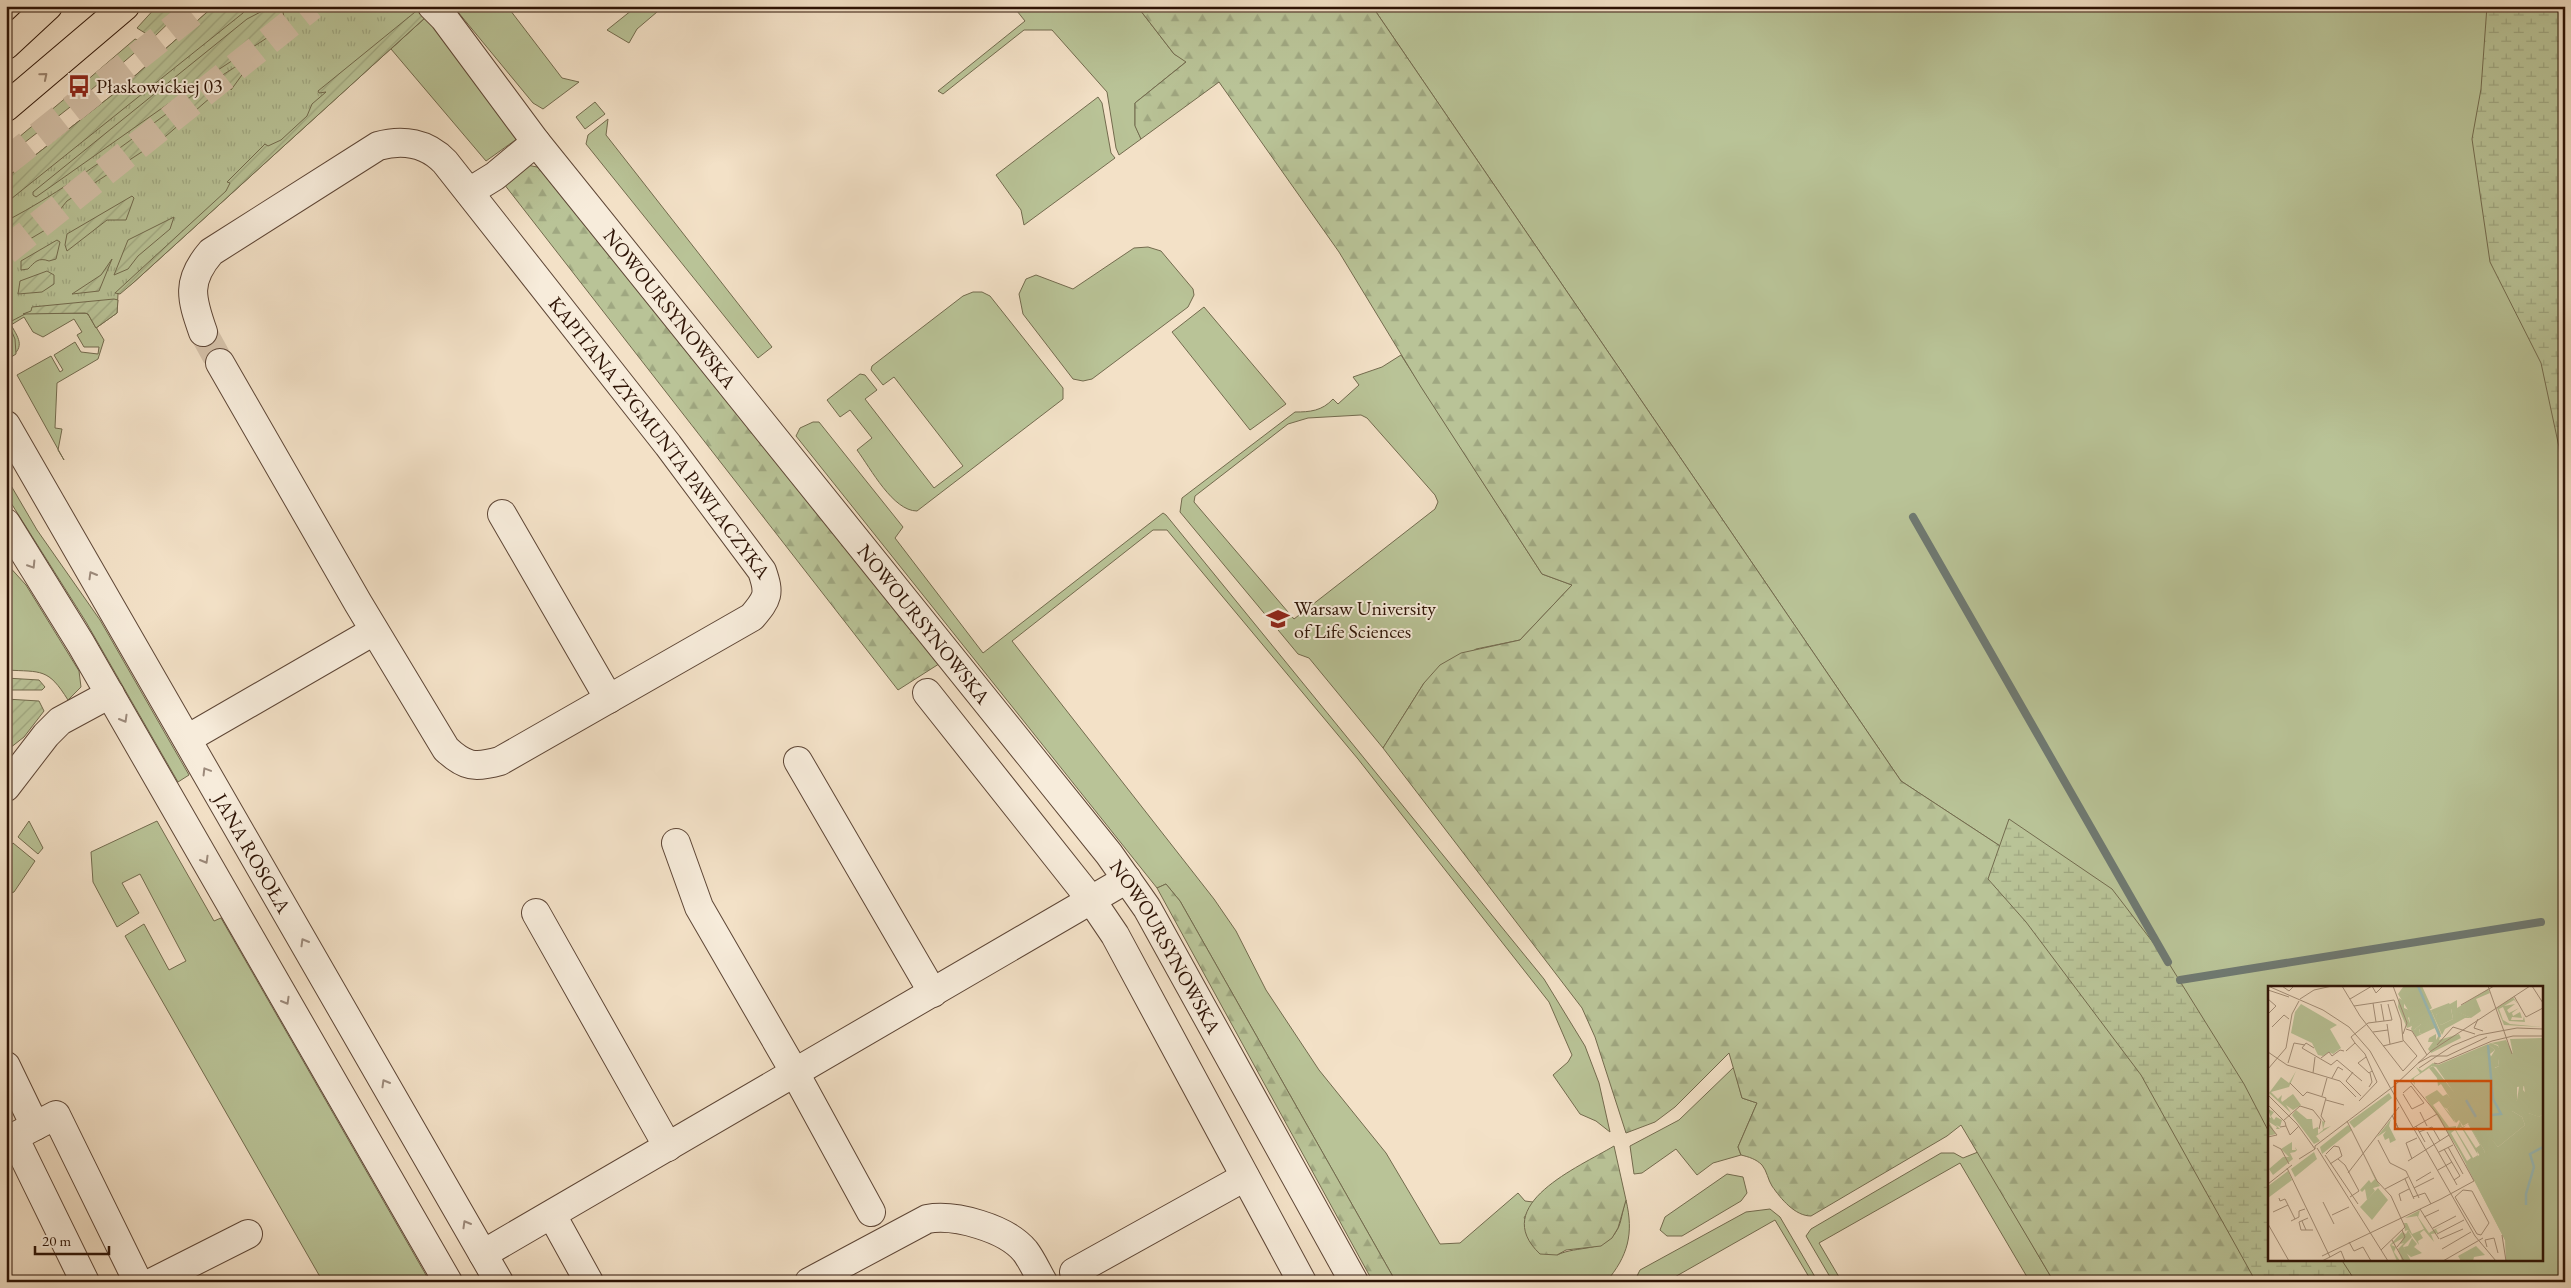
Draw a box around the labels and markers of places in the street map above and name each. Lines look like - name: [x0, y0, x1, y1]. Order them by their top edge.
- bus stop icon: Płaskowickiej 03: [66, 73, 92, 99]
- place label: Płaskowickiej 03: [96, 73, 223, 99]
- place label: Warsaw University of Life Sciences: [1294, 595, 1436, 644]
- school or university icon: Warsaw University of Life Sciences: [1265, 606, 1291, 632]

